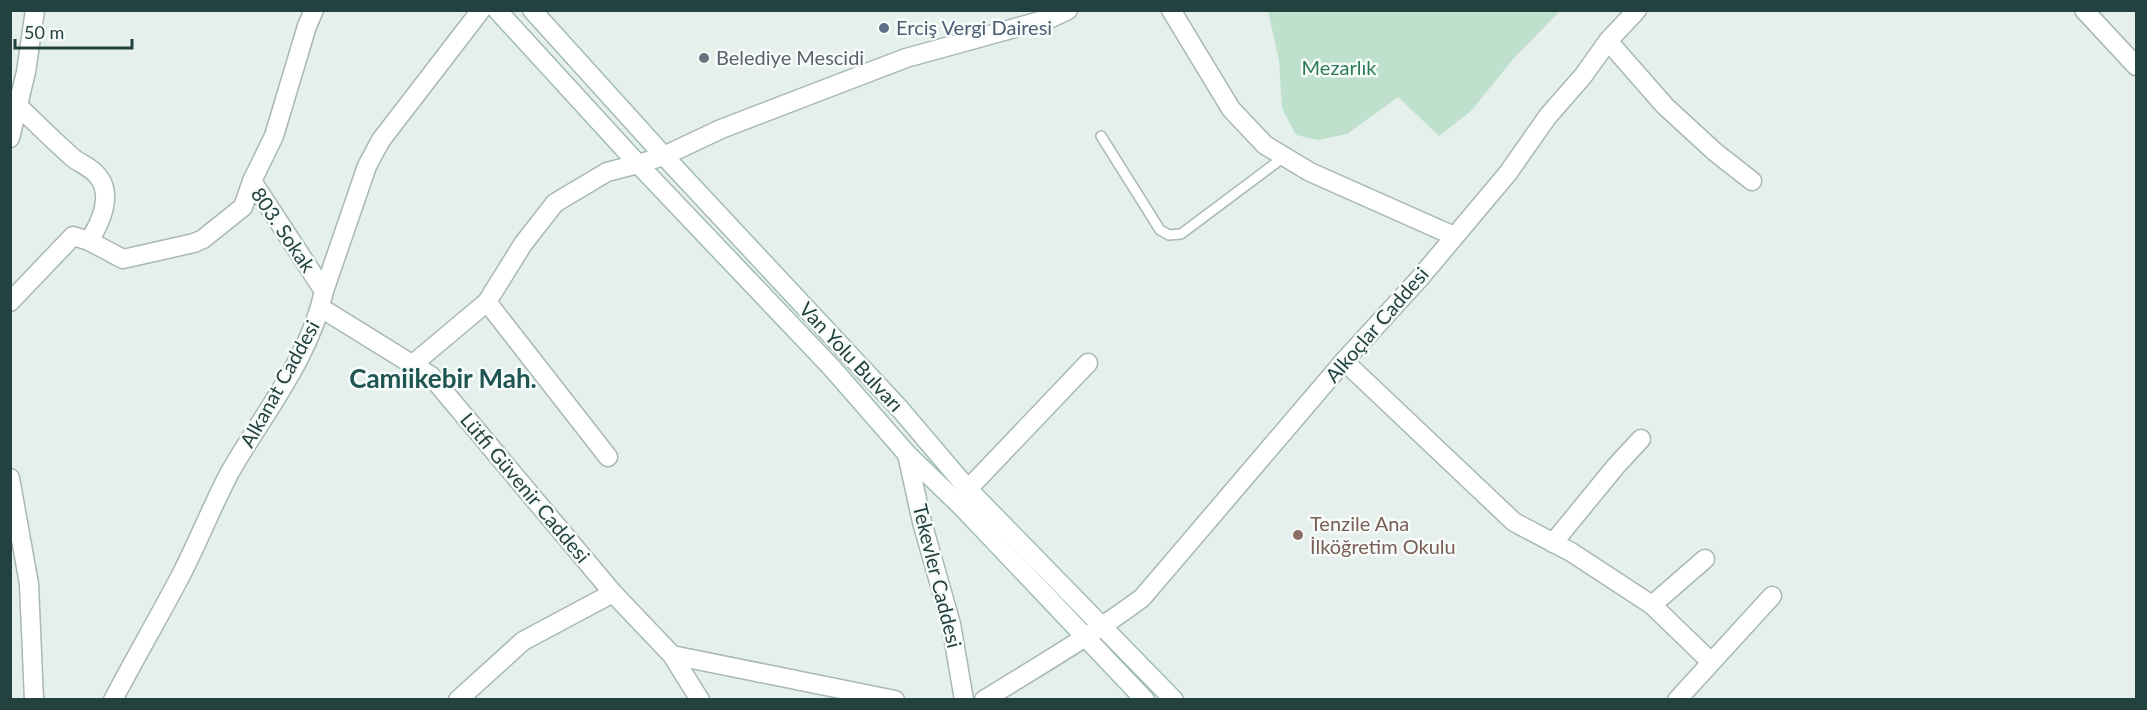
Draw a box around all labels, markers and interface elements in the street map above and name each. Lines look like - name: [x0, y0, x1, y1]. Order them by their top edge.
- scale bar: [15, 12, 132, 50]
- place label: Erciş Vergi Dairesi: [896, 15, 1052, 39]
- text: 50 m: [24, 21, 64, 43]
- marker: Erciş Vergi Dairesi: [877, 21, 891, 35]
- place label: Belediye Mescidi: [716, 45, 864, 69]
- marker: Belediye Mescidi: [697, 51, 711, 65]
- park label: Mezarlık: [1302, 55, 1377, 79]
- street label: 803. Sokak: [247, 183, 321, 277]
- street label: Alkoçlar Caddesi: [1320, 262, 1433, 387]
- street label: Van Yolu Bulvarı: [795, 297, 909, 416]
- street label: Alkanat Caddesi: [234, 316, 324, 451]
- district label: Camiikebir Mah.: [349, 362, 537, 394]
- street label: Lütfi Güvenir Caddesi: [456, 407, 596, 567]
- street label: Tekevler Caddesi: [909, 501, 967, 650]
- place label: Tenzile Ana İlköğretim Okulu: [1310, 511, 1456, 558]
- marker: Tenzile Ana İlköğretim Okulu: [1291, 528, 1305, 542]

